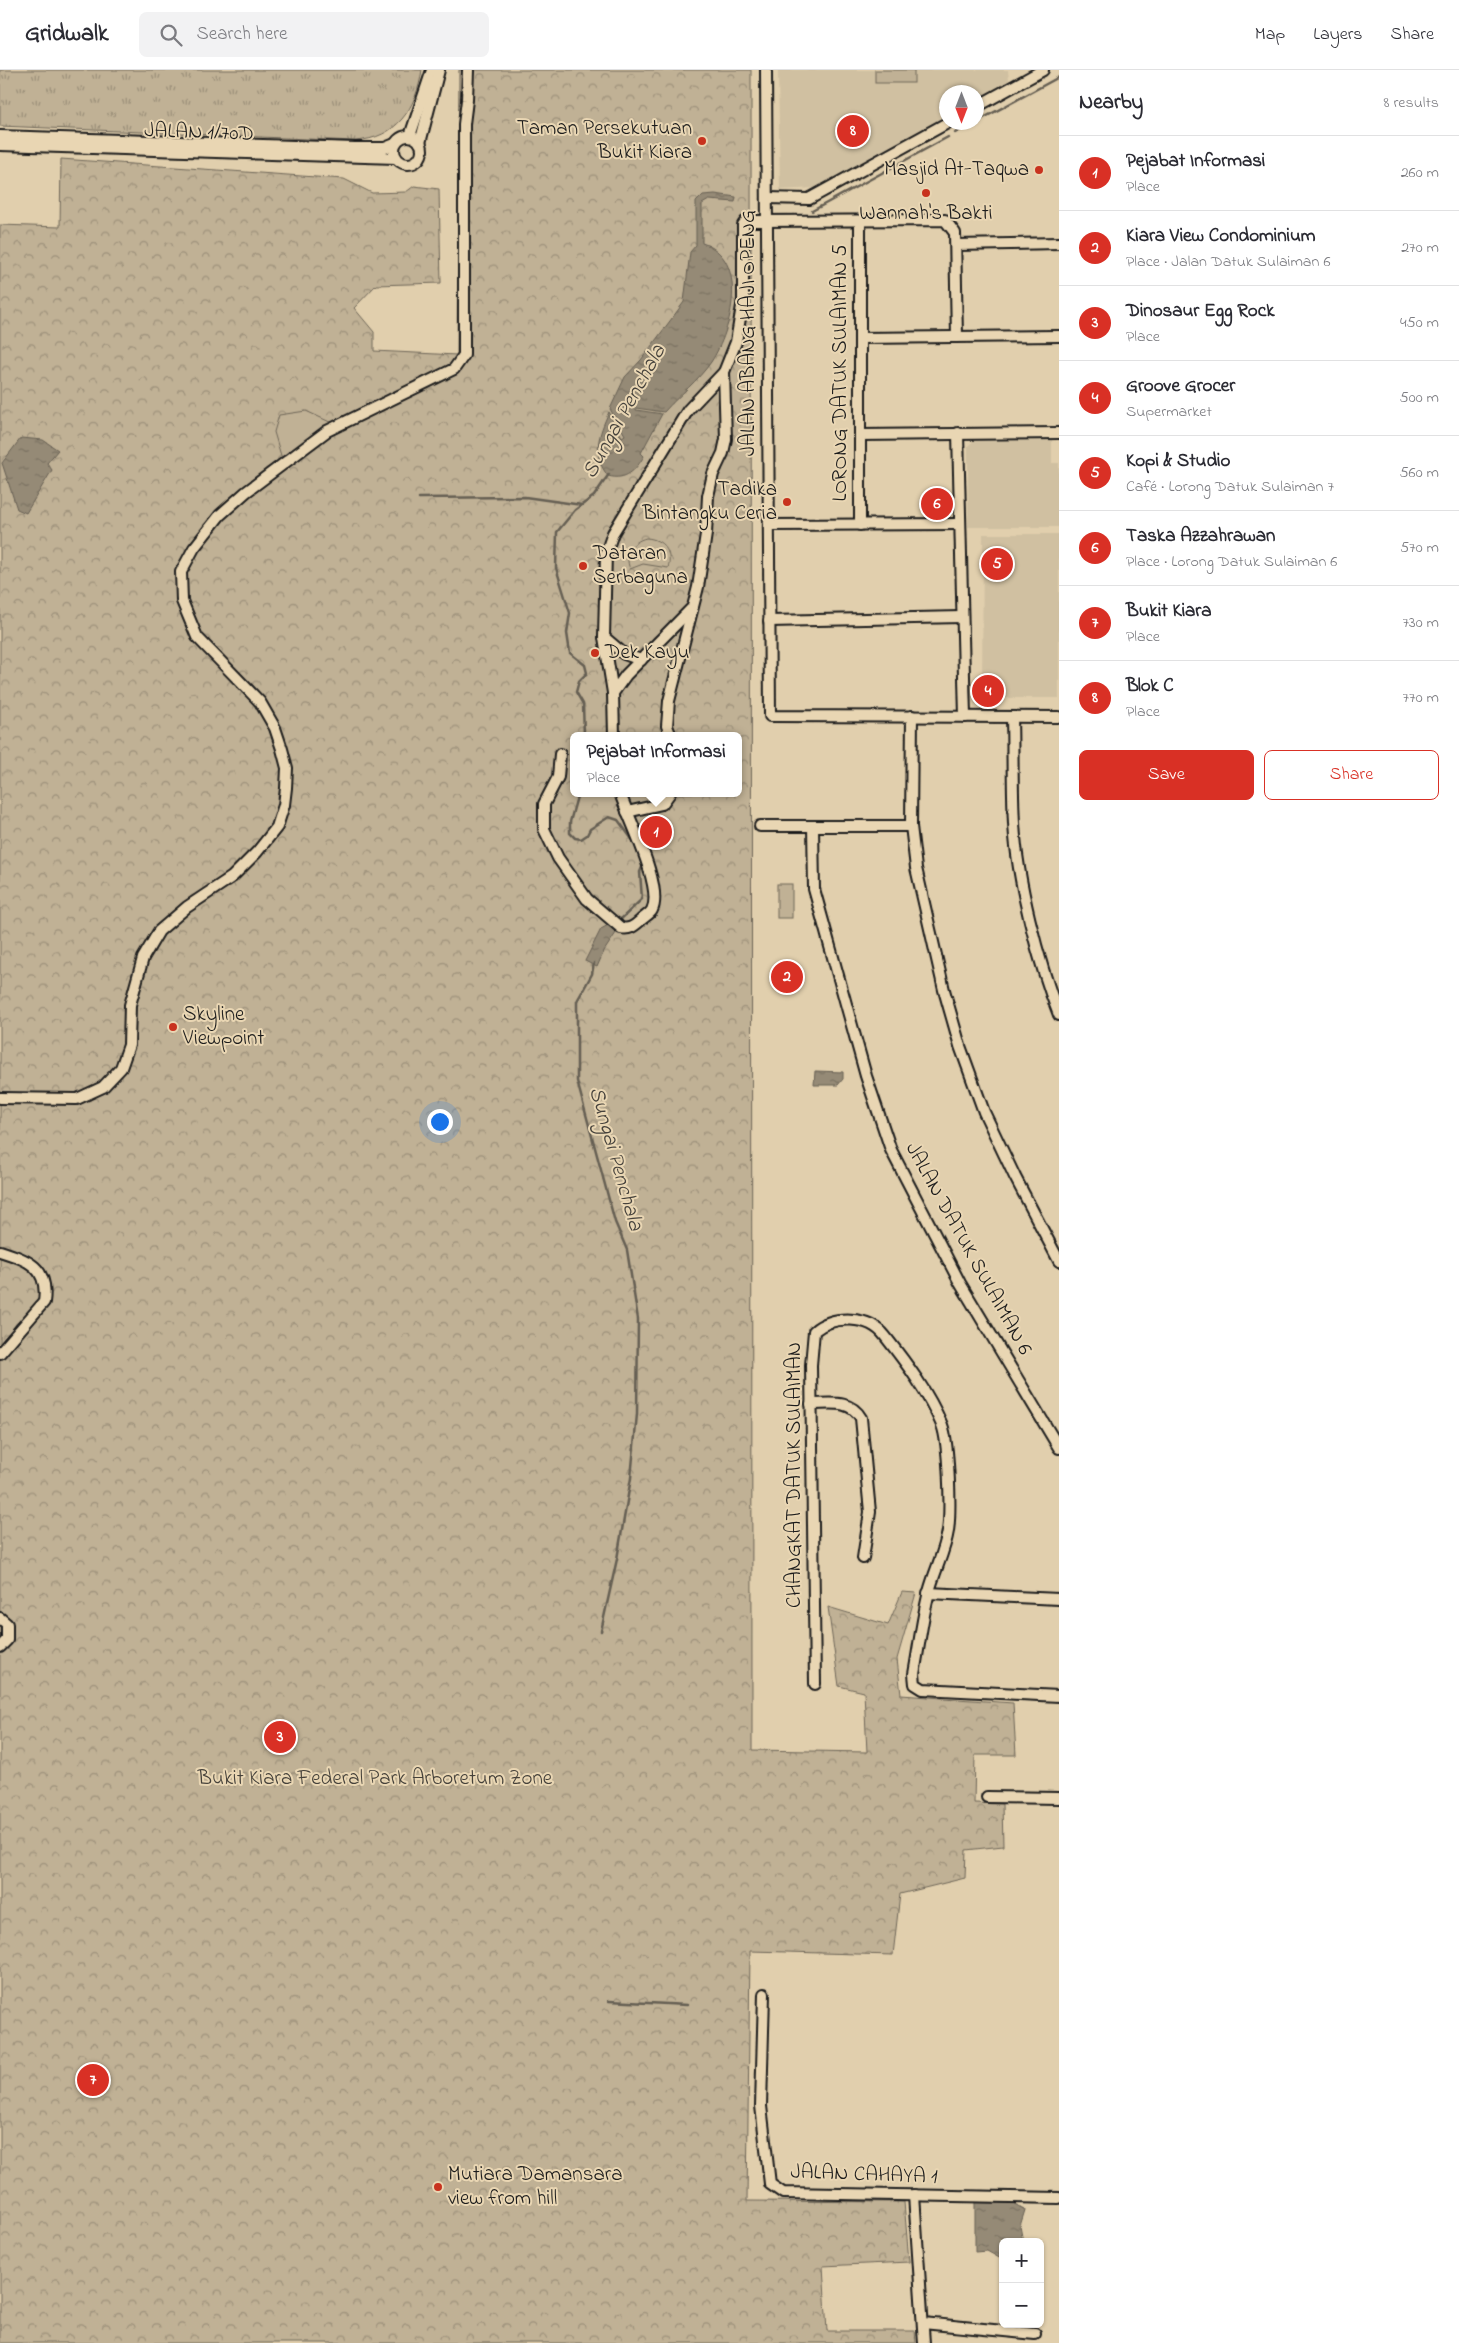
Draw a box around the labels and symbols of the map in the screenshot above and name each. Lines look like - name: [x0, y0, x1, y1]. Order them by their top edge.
- north arrow: [939, 85, 984, 130]
- pin: 8: [837, 112, 869, 150]
- place label: Taman Persekutuan Bukit Kiara: [517, 114, 692, 168]
- street label: JALAN 1/70D: [144, 116, 254, 150]
- marker: Taman Persekutuan Bukit Kiara: [696, 135, 708, 147]
- place label: Masjid At-Taqwa: [884, 155, 1029, 185]
- marker: Masjid At-Taqwa: [1033, 164, 1045, 176]
- marker: Wannah's Bakti: [920, 187, 932, 199]
- place label: Wannah's Bakti: [859, 199, 993, 229]
- street label: JALAN ABANG HAJI OPENG: [734, 210, 764, 456]
- street label: LORONG DATUK SULAIMAN 5: [826, 244, 856, 502]
- water label: Sungai Penchala: [575, 338, 676, 485]
- place label: Tadika Bintangku Ceria: [641, 475, 777, 531]
- pin: 6: [921, 485, 953, 523]
- marker: Tadika Bintangku Ceria: [781, 496, 793, 508]
- place label: Dataran Serbaguna: [592, 539, 688, 595]
- pin: 5: [981, 545, 1013, 583]
- marker: Dataran Serbaguna: [577, 560, 589, 572]
- place label: Dek Kayu: [604, 638, 689, 670]
- marker: Dek Kayu: [589, 647, 601, 659]
- pin: 4: [972, 672, 1004, 710]
- pin: 1: [640, 813, 672, 851]
- pin: 2: [771, 958, 803, 996]
- place label: Skyline Viewpoint: [182, 1000, 264, 1054]
- marker: Skyline Viewpoint: [167, 1021, 179, 1033]
- water label: Sungai Penchala: [579, 1083, 651, 1236]
- your location: [427, 1109, 453, 1135]
- street label: JALAN DATUK SULAIMAN 6: [897, 1137, 1039, 1361]
- street label: CHANGKAT DATUK SULAIMAN: [780, 1342, 810, 1608]
- pin: 3: [264, 1718, 296, 1756]
- park label: Bukit Kiara Federal Park Arboretum Zone: [197, 1764, 553, 1794]
- pin: 7: [77, 2061, 109, 2099]
- street label: JALAN CAHAYA 1: [790, 2157, 939, 2193]
- place label: Mutiara Damansara view from hill: [448, 2160, 623, 2214]
- marker: Mutiara Damansara view from hill: [432, 2181, 444, 2193]

